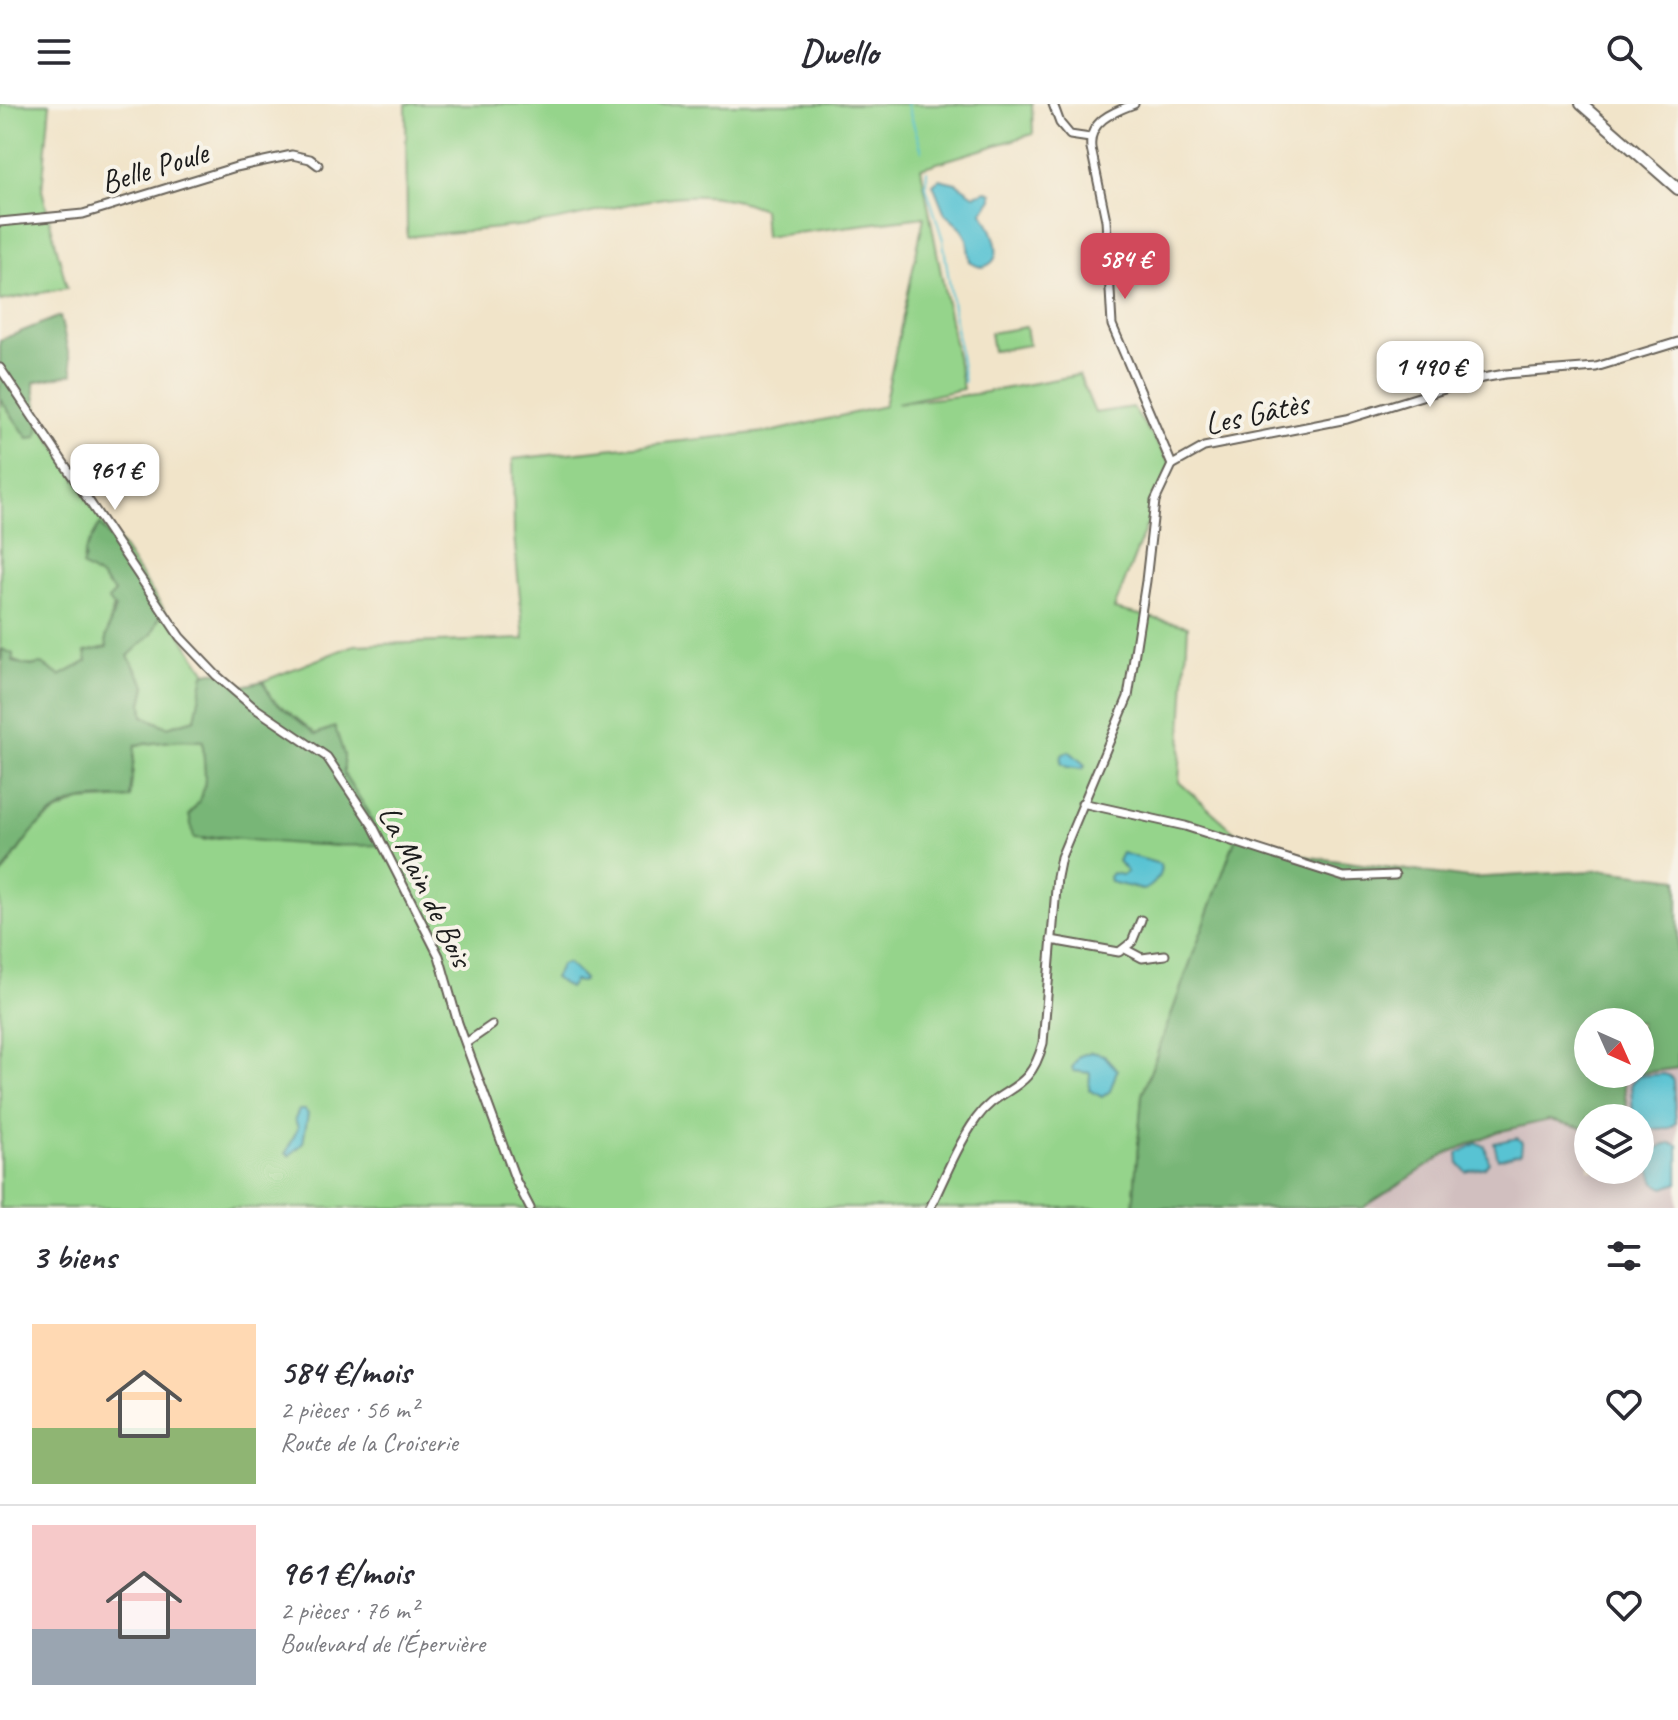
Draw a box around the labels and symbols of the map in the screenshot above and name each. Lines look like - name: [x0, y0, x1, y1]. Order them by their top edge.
- street label: Belle Poule: [96, 131, 215, 203]
- pin: 584 €: [1069, 233, 1181, 301]
- pin: 1 490 €: [1356, 341, 1504, 409]
- street label: Les Gâtès: [1201, 382, 1314, 444]
- pin: 961 €: [59, 444, 171, 512]
- street label: La Main de Bois: [369, 799, 484, 977]
- north arrow: [1574, 1008, 1654, 1088]

